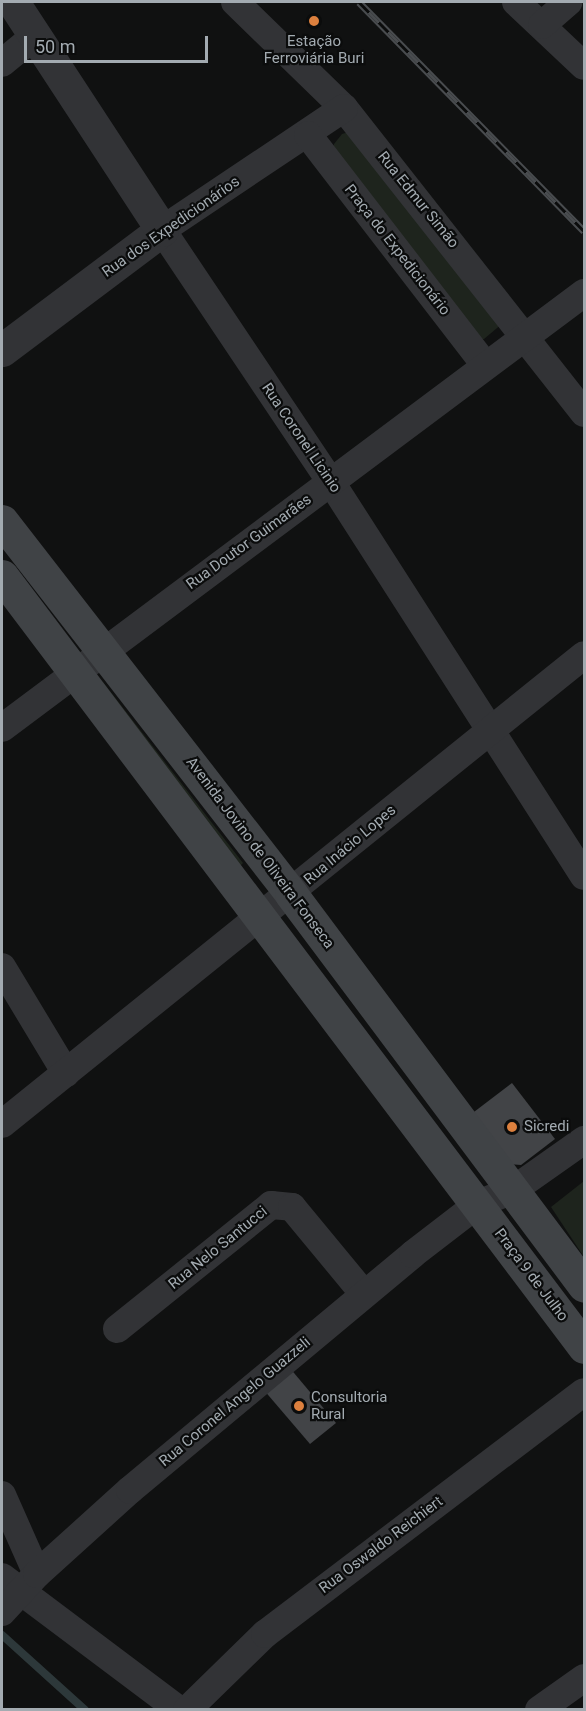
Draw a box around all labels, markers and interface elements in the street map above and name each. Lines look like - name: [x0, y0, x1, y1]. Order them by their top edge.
- marker: Estação Ferroviária Buri: [305, 12, 323, 30]
- scale bar: [27, 24, 212, 62]
- place label: Estação Ferroviária Buri: [264, 32, 364, 67]
- text: 50 m: [35, 36, 75, 57]
- street label: Rua Edmur Simão: [374, 148, 462, 252]
- street label: Rua dos Expedicionários: [99, 173, 243, 281]
- street label: Praça do Expedicionário: [340, 181, 454, 319]
- street label: Rua Coronel Licinio: [258, 380, 344, 496]
- street label: Rua Doutor Guimarães: [183, 491, 315, 593]
- street label: Avenida Jovino de Oliveira Fonseca: [182, 754, 338, 952]
- street label: Rua Inácio Lopes: [300, 801, 400, 889]
- place label: Sicredi: [524, 1118, 569, 1136]
- marker: Sicredi: [505, 1120, 519, 1134]
- street label: Rua Nelo Santucci: [165, 1203, 271, 1293]
- street label: Praça 9 de Julho: [490, 1225, 572, 1325]
- street label: Rua Coronel Angelo Guazzeli: [156, 1333, 314, 1471]
- place label: Consultoria Rural: [311, 1388, 387, 1423]
- marker: Consultoria Rural: [292, 1399, 306, 1413]
- street label: Rua Oswaldo Reichiert: [316, 1493, 446, 1597]

